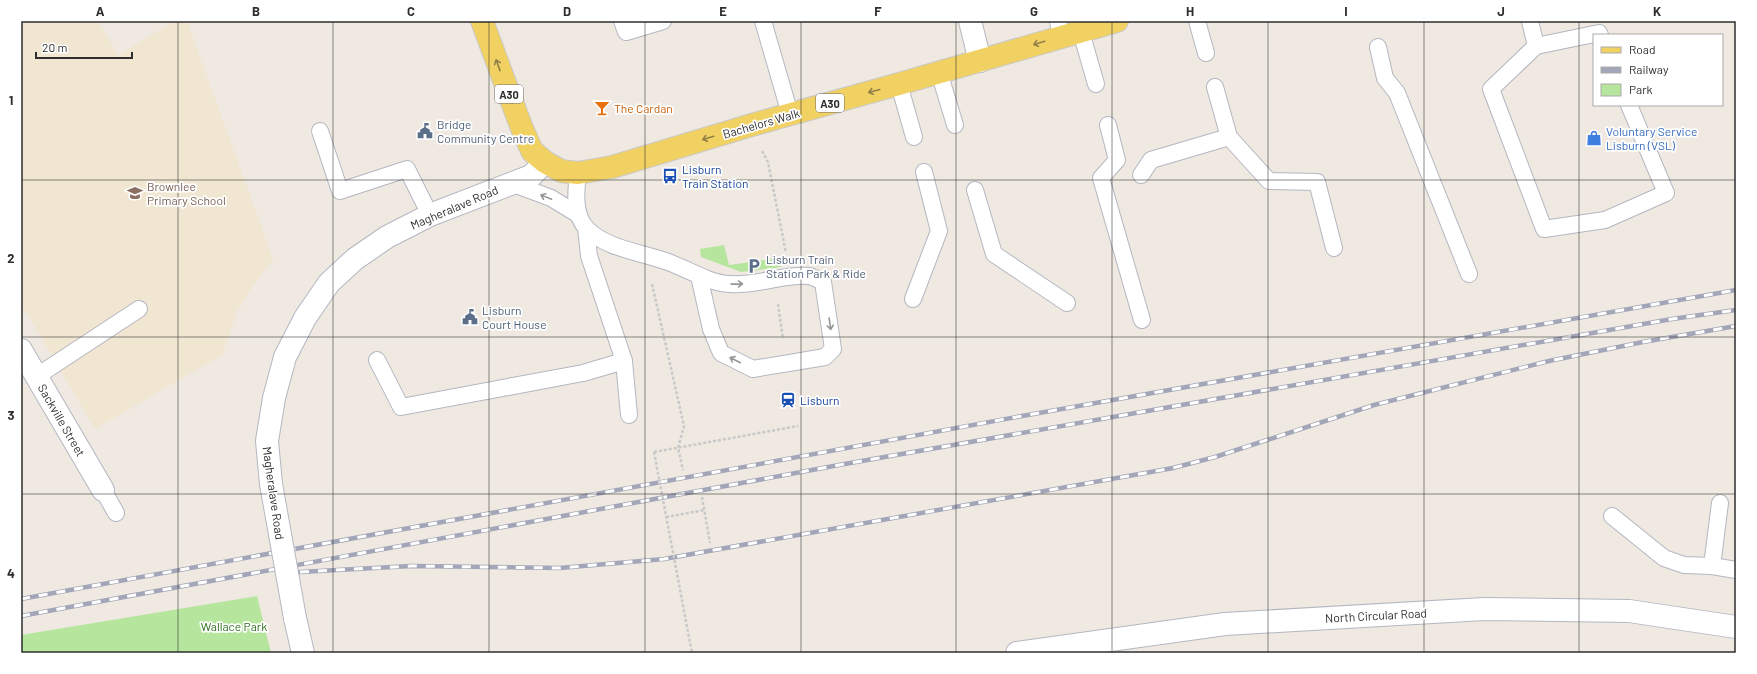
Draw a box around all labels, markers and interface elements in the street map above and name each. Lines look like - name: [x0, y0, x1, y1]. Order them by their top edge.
- text: A: [96, 3, 105, 19]
- text: B: [252, 3, 260, 19]
- text: C: [407, 3, 415, 19]
- text: D: [563, 3, 571, 19]
- text: E: [719, 3, 727, 19]
- text: F: [874, 3, 882, 19]
- text: G: [1030, 3, 1038, 19]
- text: H: [1186, 3, 1194, 19]
- text: I: [1344, 3, 1348, 19]
- text: J: [1497, 3, 1505, 19]
- text: K: [1653, 3, 1661, 19]
- scale bar: [36, 34, 132, 60]
- legend: [1593, 34, 1723, 106]
- text: 20 m: [42, 40, 68, 54]
- one-way arrow: [1033, 40, 1046, 47]
- text: Road: [1629, 42, 1656, 56]
- one-way arrow: [494, 60, 502, 72]
- text: Railway: [1629, 62, 1669, 76]
- text: Park: [1629, 82, 1653, 96]
- road number: A30: [495, 85, 523, 103]
- one-way arrow: [867, 88, 880, 95]
- text: 1: [9, 92, 13, 108]
- road number: A30: [816, 94, 844, 112]
- bar icon: The Cardan: [593, 99, 611, 117]
- place label: The Cardan: [614, 101, 673, 115]
- street label: Bachelors Walk: [721, 105, 801, 141]
- place label: Bridge Community Centre: [437, 117, 534, 145]
- public building icon: Bridge Community Centre: [416, 122, 434, 140]
- place label: Voluntary Service Lisburn (VSL): [1606, 124, 1697, 152]
- shop icon: Voluntary Service Lisburn (VSL): [1585, 129, 1603, 147]
- one-way arrow: [702, 135, 715, 142]
- place label: Lisburn Train Station: [682, 162, 749, 190]
- bus stop icon: Lisburn Train Station: [661, 167, 679, 185]
- place label: Brownlee Primary School: [147, 179, 226, 207]
- street label: Magheralave Road: [408, 182, 500, 232]
- school or university icon: Brownlee Primary School: [126, 184, 144, 202]
- one-way arrow: [541, 192, 553, 200]
- text: 2: [7, 250, 15, 266]
- place label: Lisburn Train Station Park & Ride: [766, 252, 866, 280]
- parking icon: Lisburn Train Station Park & Ride: [745, 257, 763, 275]
- one-way arrow: [730, 280, 743, 288]
- place label: Lisburn Court House: [482, 303, 547, 331]
- public building icon: Lisburn Court House: [461, 308, 479, 326]
- one-way arrow: [826, 317, 834, 330]
- one-way arrow: [730, 356, 742, 363]
- street label: Sackville Street: [36, 381, 88, 459]
- station icon: Lisburn: [779, 391, 797, 409]
- place label: Lisburn: [800, 393, 839, 407]
- text: 3: [7, 407, 15, 423]
- street label: Magheralave Road: [261, 445, 287, 541]
- text: 4: [7, 565, 15, 581]
- street label: North Circular Road: [1325, 605, 1427, 625]
- park label: Wallace Park: [201, 619, 267, 633]

